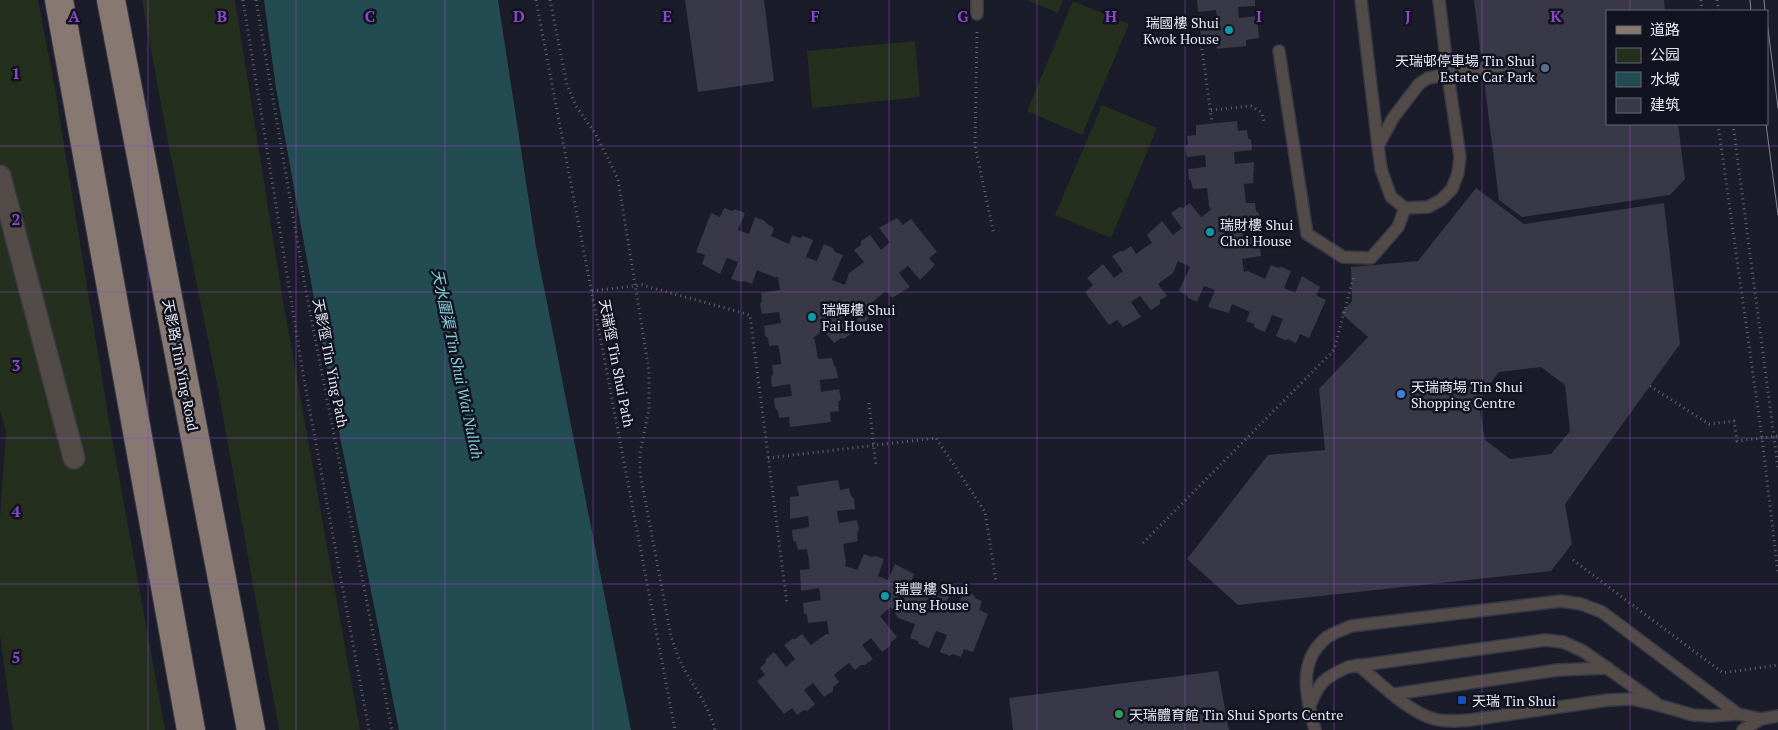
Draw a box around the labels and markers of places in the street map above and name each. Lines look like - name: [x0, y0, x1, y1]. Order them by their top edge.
- place label: 瑞國樓 Shui Kwok House: [1143, 13, 1219, 48]
- marker: 瑞國樓 Shui Kwok House: [1223, 24, 1235, 36]
- place label: 天瑞邨停車場 Tin Shui Estate Car Park: [1395, 51, 1536, 86]
- marker: 天瑞邨停車場 Tin Shui Estate Car Park: [1539, 62, 1551, 74]
- place label: 瑞財樓 Shui Choi House: [1220, 215, 1293, 250]
- marker: 瑞財樓 Shui Choi House: [1204, 226, 1216, 238]
- place label: 瑞輝樓 Shui Fai House: [822, 300, 895, 335]
- marker: 瑞輝樓 Shui Fai House: [806, 311, 818, 323]
- place label: 天瑞商場 Tin Shui Shopping Centre: [1411, 377, 1523, 412]
- marker: 天瑞商場 Tin Shui Shopping Centre: [1395, 388, 1407, 400]
- place label: 瑞豐樓 Shui Fung House: [895, 579, 969, 614]
- marker: 瑞豐樓 Shui Fung House: [879, 590, 891, 602]
- place label: 天瑞 Tin Shui: [1472, 691, 1556, 710]
- marker: 天瑞 Tin Shui: [1456, 694, 1468, 706]
- place label: 天瑞體育館 Tin Shui Sports Centre: [1129, 705, 1343, 724]
- marker: 天瑞體育館 Tin Shui Sports Centre: [1113, 708, 1125, 720]

